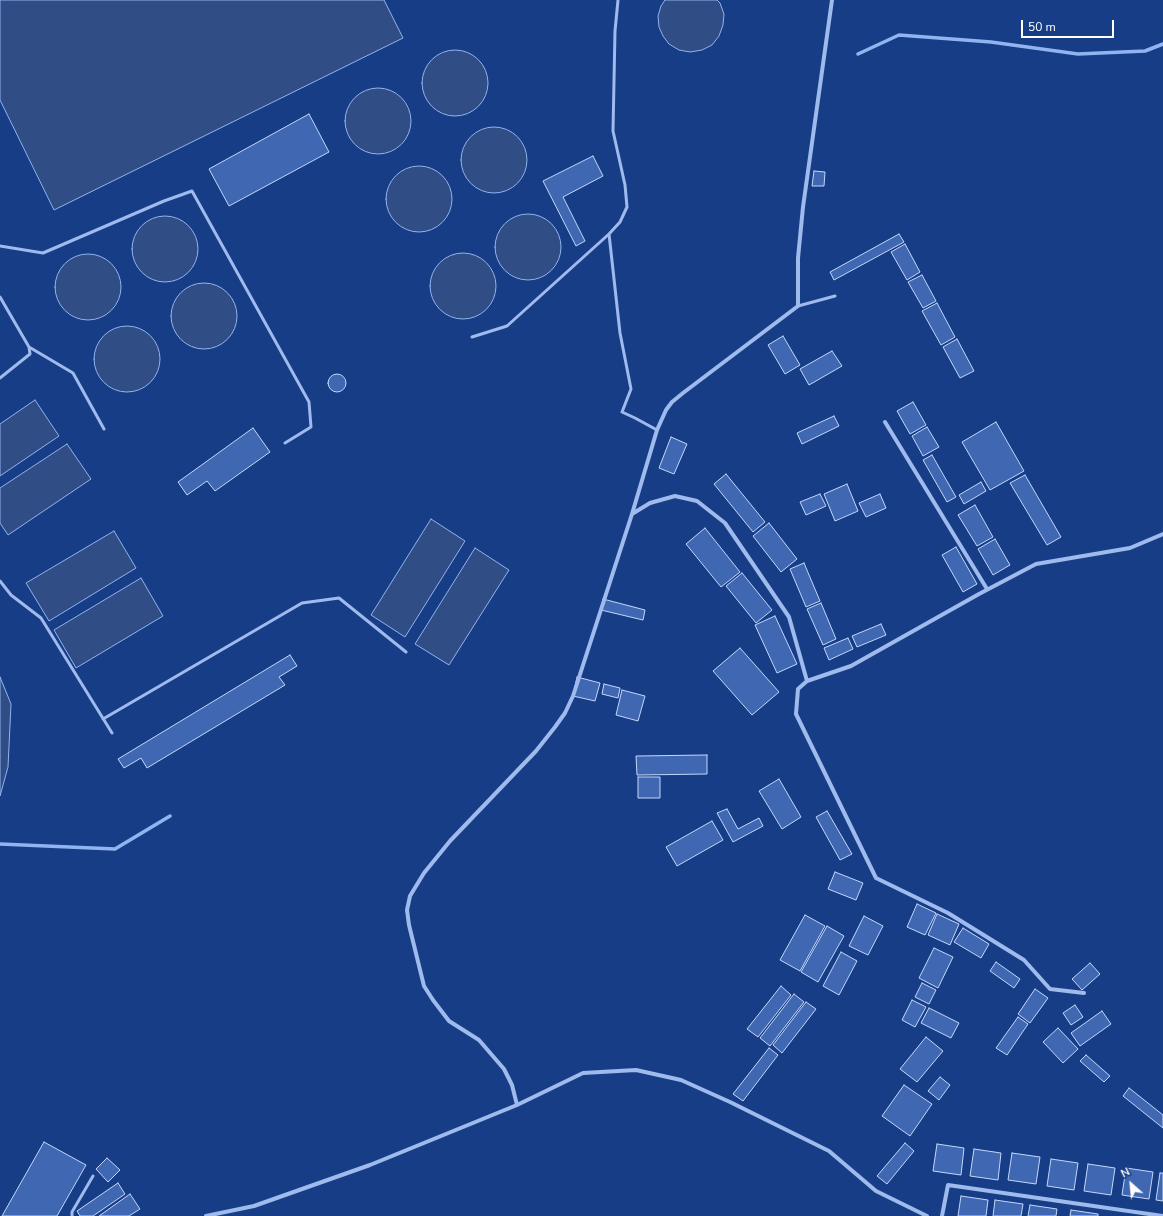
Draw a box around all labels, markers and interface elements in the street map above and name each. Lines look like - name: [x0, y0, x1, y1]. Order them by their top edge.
- scale bar: [1023, 12, 1116, 38]
- text: 50 m: [1028, 19, 1056, 35]
- north arrow: [1111, 1164, 1151, 1204]
- text: N: [1118, 1164, 1132, 1181]

